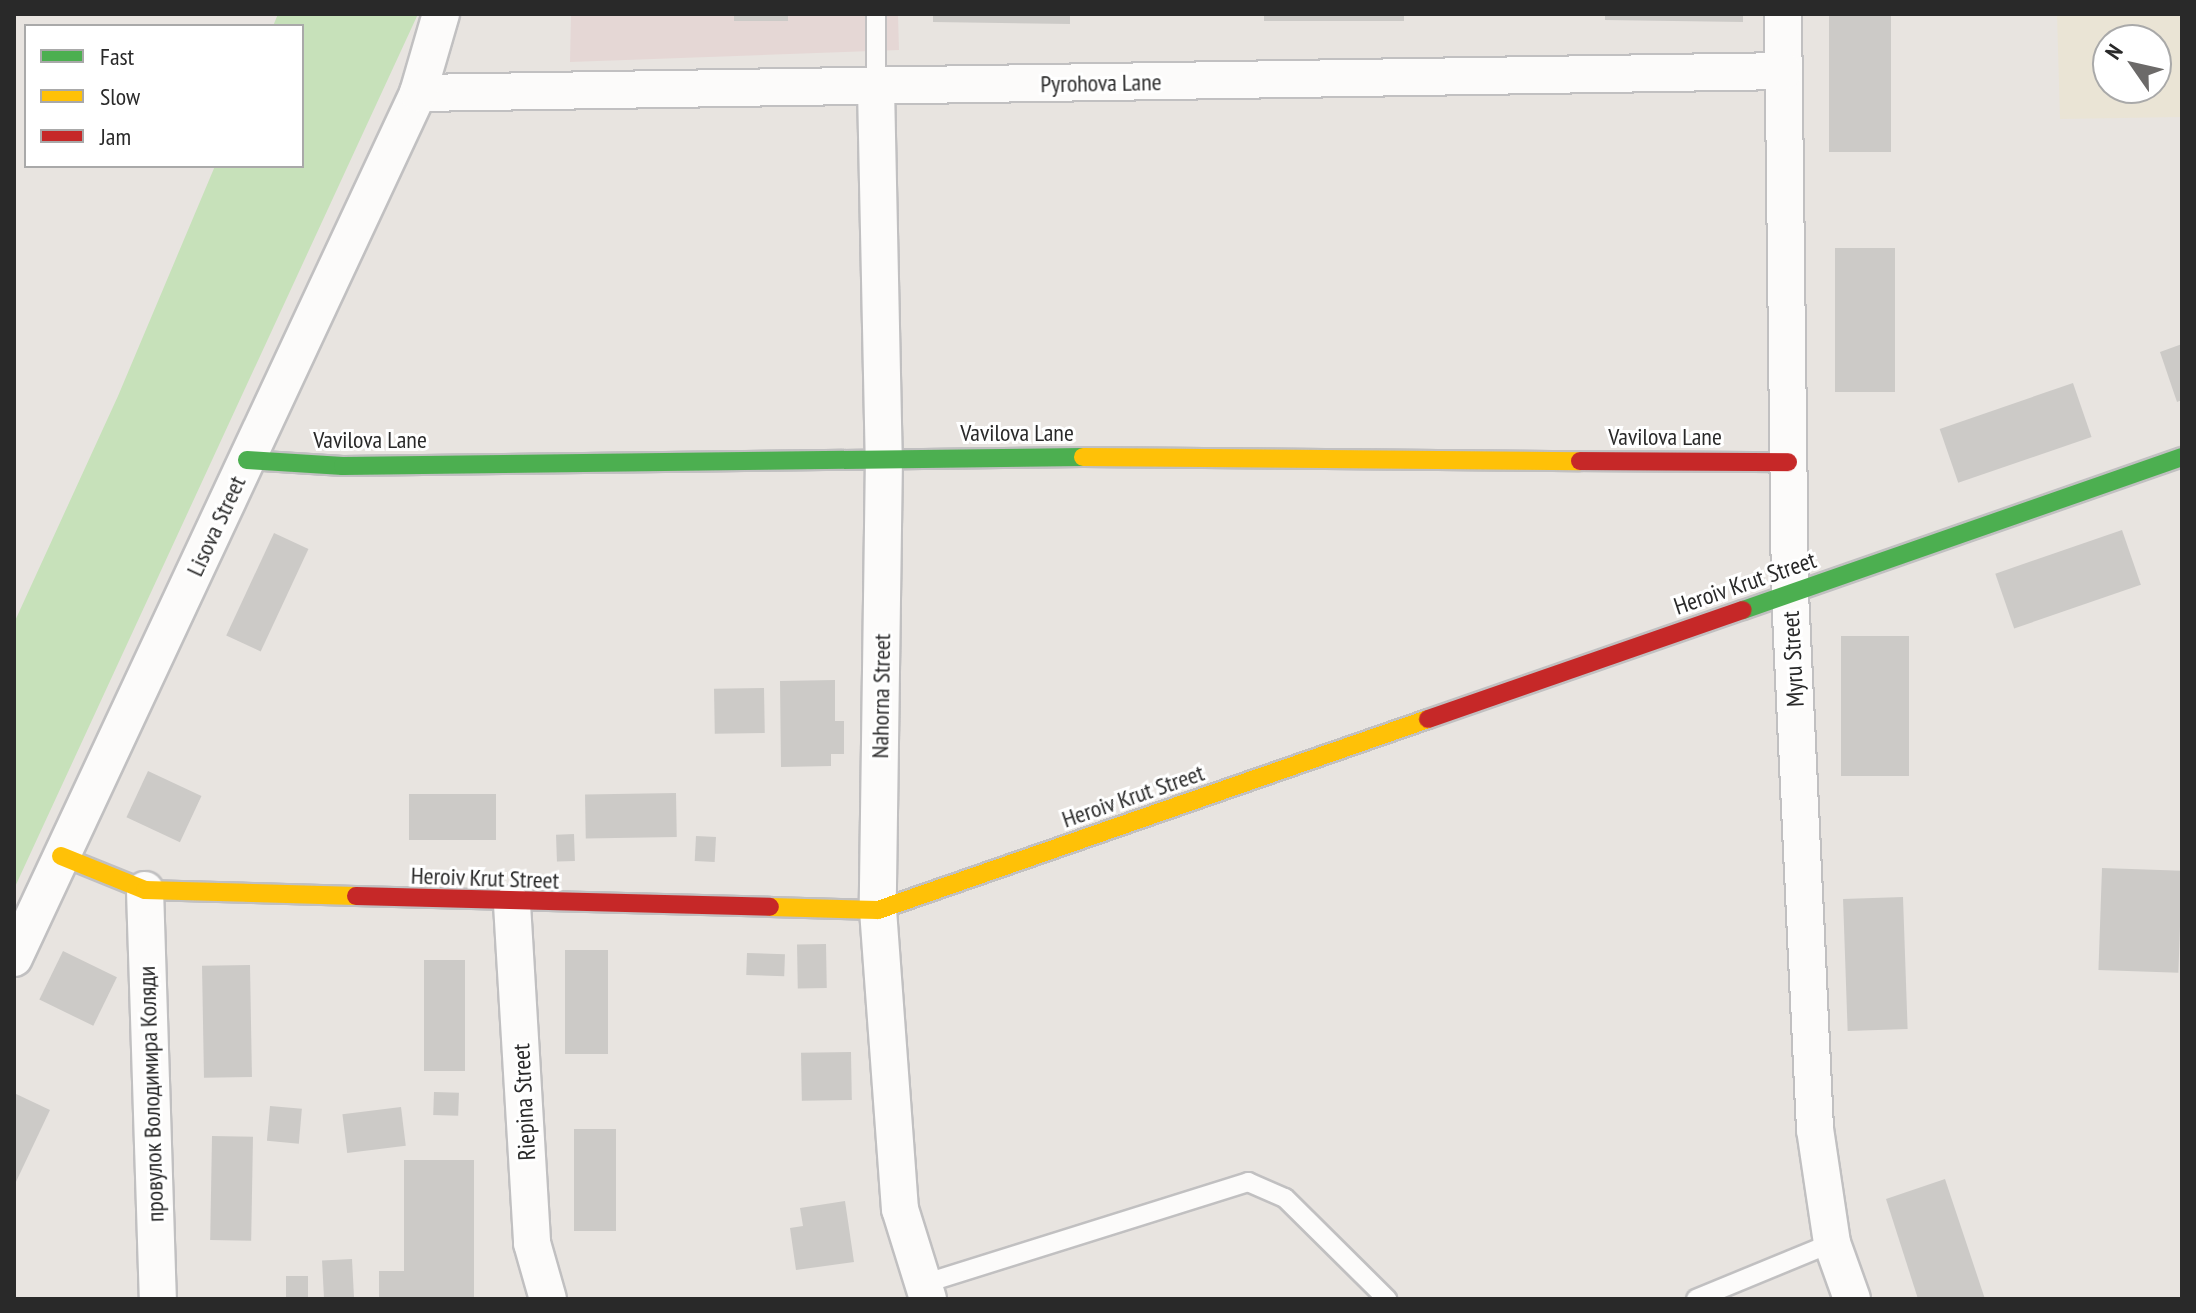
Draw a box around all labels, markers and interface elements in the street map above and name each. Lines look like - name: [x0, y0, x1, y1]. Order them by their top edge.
- legend: [24, 24, 304, 168]
- north arrow: [2092, 24, 2172, 104]
- text: N: [2099, 39, 2129, 64]
- text: Fast: [100, 41, 134, 72]
- street label: Pyrohova Lane: [1040, 68, 1162, 98]
- text: Slow: [100, 81, 140, 112]
- text: Jam: [100, 121, 131, 152]
- street label: Vavilova Lane: [960, 419, 1074, 447]
- street label: Vavilova Lane: [1608, 423, 1722, 451]
- street label: Vavilova Lane: [313, 426, 427, 454]
- street label: Lisova Street: [180, 471, 252, 581]
- street label: Heroiv Krut Street: [1670, 545, 1820, 621]
- street label: Myru Street: [1776, 610, 1810, 708]
- street label: Nahorna Street: [866, 633, 896, 759]
- street label: Heroiv Krut Street: [1058, 758, 1208, 834]
- street label: Heroiv Krut Street: [410, 861, 560, 895]
- street label: провулок Володимира Коляди: [132, 965, 170, 1223]
- street label: Riepina Street: [507, 1043, 541, 1161]

